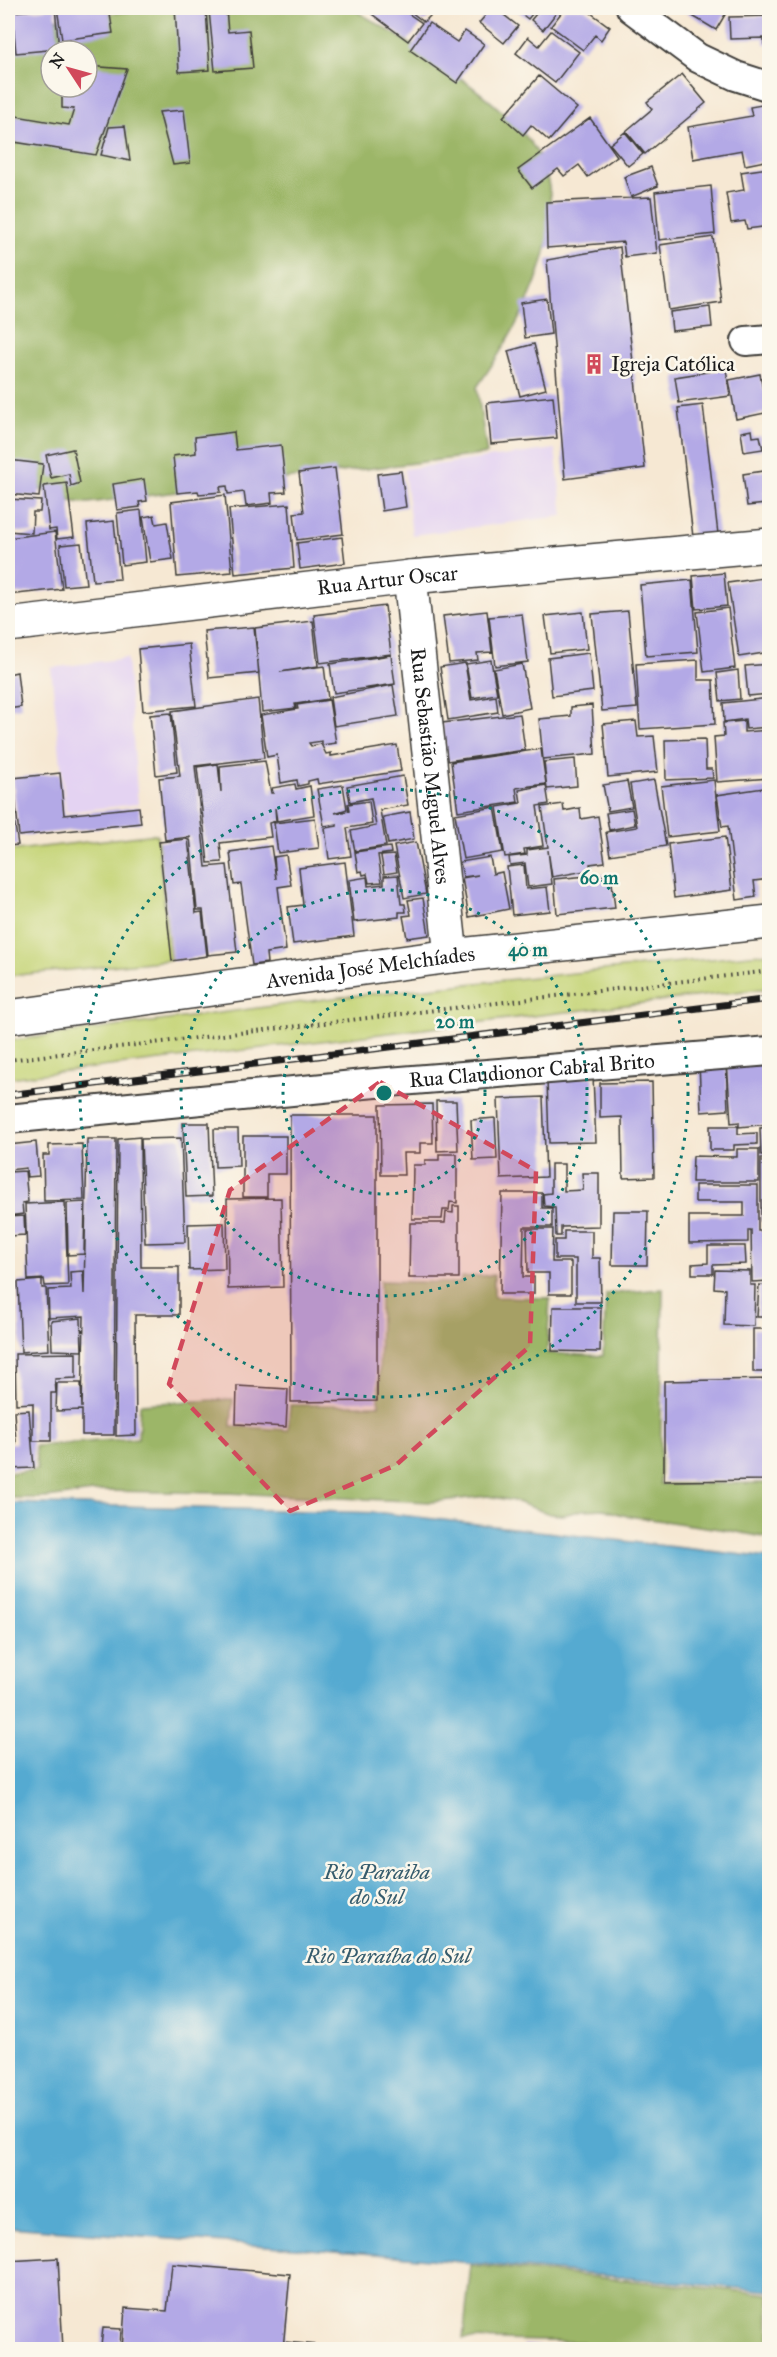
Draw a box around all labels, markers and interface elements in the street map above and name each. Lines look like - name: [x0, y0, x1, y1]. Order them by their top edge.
- north arrow: [39, 39, 99, 99]
- text: N: [46, 49, 69, 72]
- place label: Igreja Católica: [611, 351, 735, 377]
- building icon: Igreja Católica: [582, 352, 606, 376]
- street label: Rua Artur Oscar: [315, 560, 459, 601]
- street label: Rua Sebastião Miguel Alves: [405, 646, 456, 885]
- text: 60 m: [580, 867, 619, 889]
- text: 40 m: [508, 939, 549, 962]
- street label: Avenida José Melchíades: [263, 941, 476, 994]
- text: 20 m: [436, 1011, 475, 1033]
- street label: Rua Claudionor Cabral Brito: [408, 1047, 656, 1093]
- centre of rings: [374, 1083, 394, 1103]
- water label: Rio Paraiba do Sul: [323, 1858, 430, 1910]
- water label: Rio Paraíba do Sul: [304, 1942, 473, 1969]

